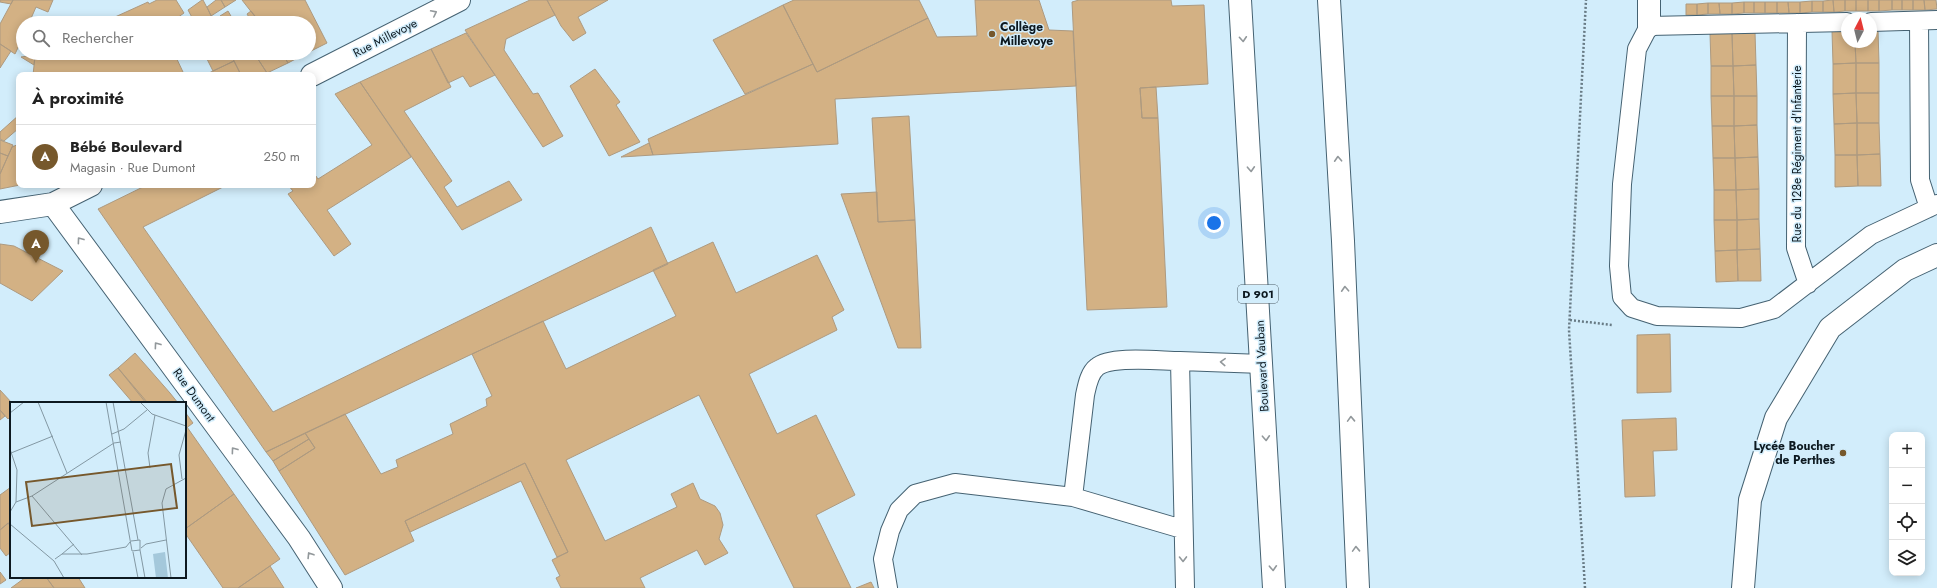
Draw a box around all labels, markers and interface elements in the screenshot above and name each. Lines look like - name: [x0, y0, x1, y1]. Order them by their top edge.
- one-way arrow: [430, 10, 437, 18]
- north arrow: [1841, 12, 1877, 48]
- street label: Rue Millevoye: [350, 14, 420, 62]
- search box: [16, 16, 316, 60]
- place label: Collège Millevoye: [1000, 18, 1053, 50]
- icon: search: [30, 27, 52, 49]
- text: Rechercher: [62, 27, 134, 49]
- marker: Collège Millevoye: [987, 29, 997, 39]
- one-way arrow: [1239, 36, 1248, 42]
- street label: Rue du 128e Régiment d'Infanterie: [1788, 66, 1806, 242]
- text: À proximité: [32, 86, 124, 110]
- text: Bébé Boulevard: [70, 136, 182, 158]
- text: A: [40, 147, 50, 166]
- text: 250 m: [263, 147, 300, 166]
- one-way arrow: [1334, 156, 1343, 162]
- text: Magasin · Rue Dumont: [70, 158, 195, 177]
- one-way arrow: [1246, 166, 1255, 172]
- your location: [1204, 213, 1224, 233]
- pin: A: [23, 230, 49, 263]
- one-way arrow: [78, 238, 85, 245]
- road number: D 901: [1238, 285, 1278, 303]
- one-way arrow: [1341, 286, 1349, 292]
- street label: Boulevard Vauban: [1251, 320, 1273, 412]
- one-way arrow: [154, 342, 162, 349]
- one-way arrow: [1220, 358, 1226, 367]
- street label: Rue Dumont: [168, 364, 220, 426]
- inset map: [10, 402, 186, 578]
- one-way arrow: [1347, 416, 1355, 422]
- map controls: [1889, 432, 1925, 576]
- button: +: [1889, 432, 1925, 468]
- one-way arrow: [1261, 435, 1270, 441]
- place label: Lycée Boucher de Perthes: [1753, 437, 1836, 469]
- one-way arrow: [232, 447, 239, 454]
- marker: Lycée Boucher de Perthes: [1838, 448, 1848, 458]
- button: −: [1889, 468, 1925, 504]
- button: locate: [1889, 504, 1925, 540]
- button: layers: [1889, 540, 1925, 576]
- one-way arrow: [1352, 546, 1361, 552]
- one-way arrow: [308, 552, 315, 559]
- one-way arrow: [1179, 556, 1187, 562]
- one-way arrow: [1268, 565, 1277, 571]

